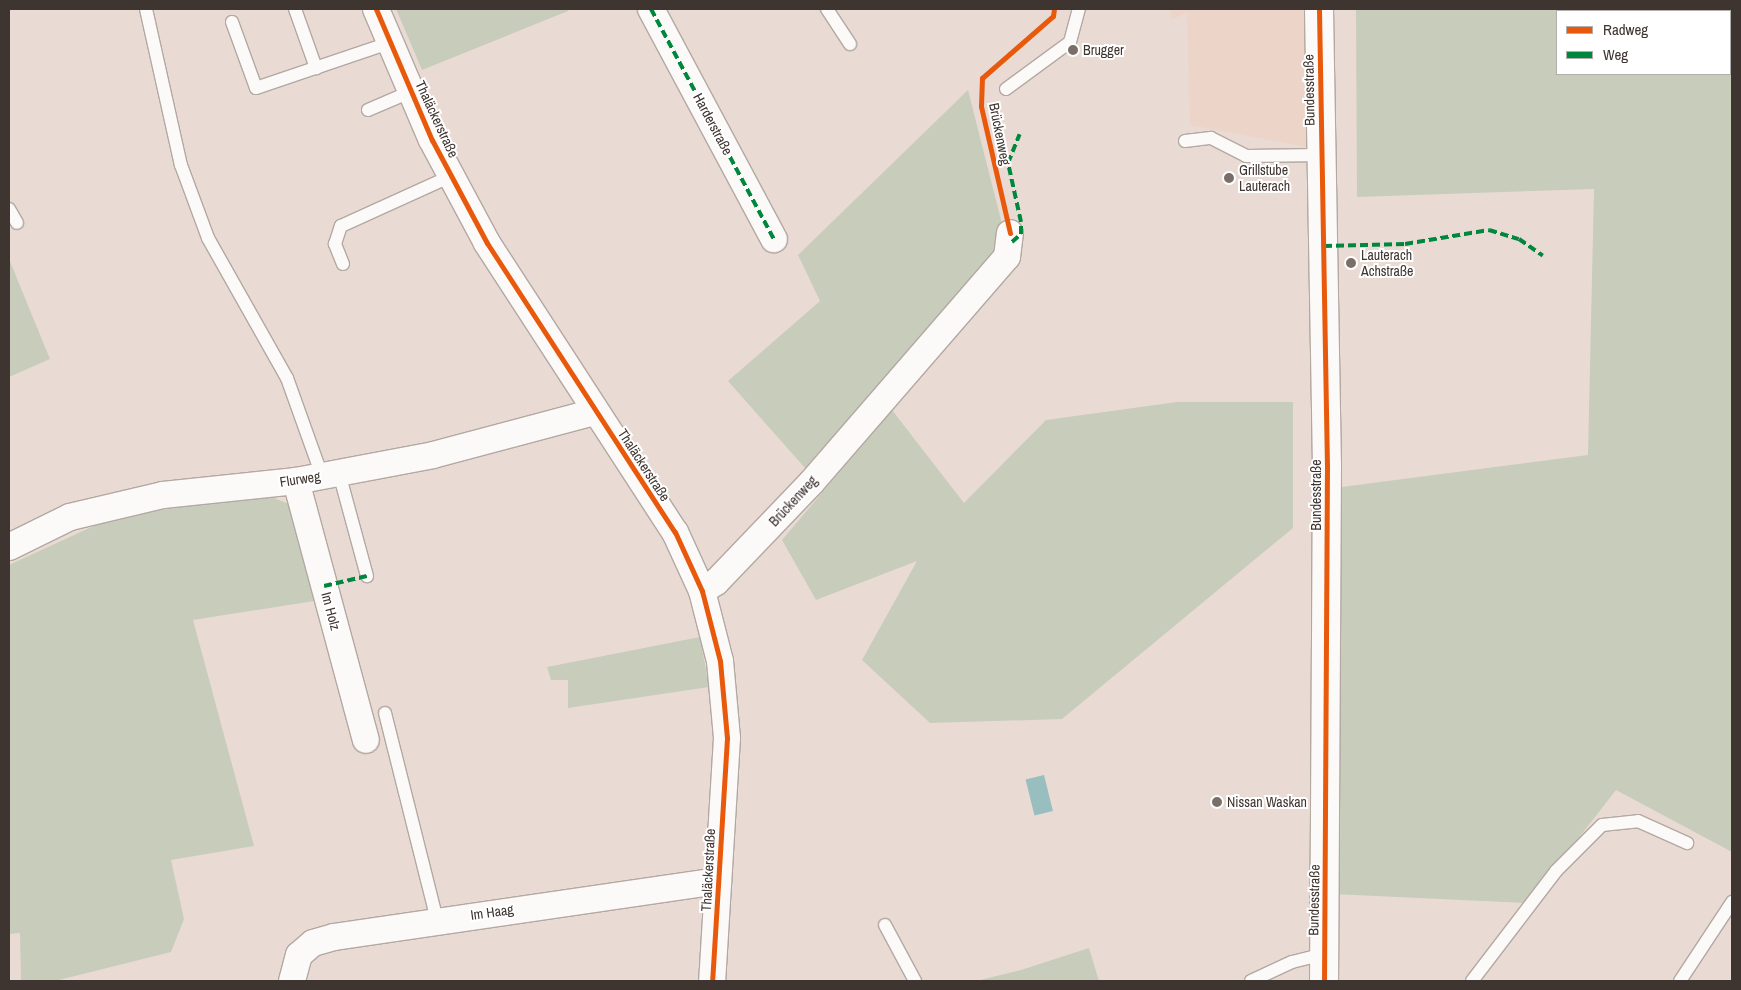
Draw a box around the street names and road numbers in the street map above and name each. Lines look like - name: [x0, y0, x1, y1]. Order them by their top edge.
- street label: Bundesstraße: [1300, 54, 1318, 126]
- street label: Thaläckerstraße: [412, 78, 462, 160]
- street label: Harderstraße: [690, 90, 736, 158]
- street label: Brückenweg: [986, 101, 1014, 167]
- street label: Thaläckerstraße: [614, 426, 674, 504]
- street label: Bundesstraße: [1308, 459, 1324, 531]
- street label: Flurweg: [279, 468, 321, 490]
- street label: Brückenweg: [765, 472, 821, 530]
- street label: Im Holz: [318, 590, 344, 632]
- street label: Thaläckerstraße: [697, 828, 719, 912]
- street label: Bundesstraße: [1305, 864, 1323, 936]
- street label: Im Haag: [469, 901, 515, 923]

